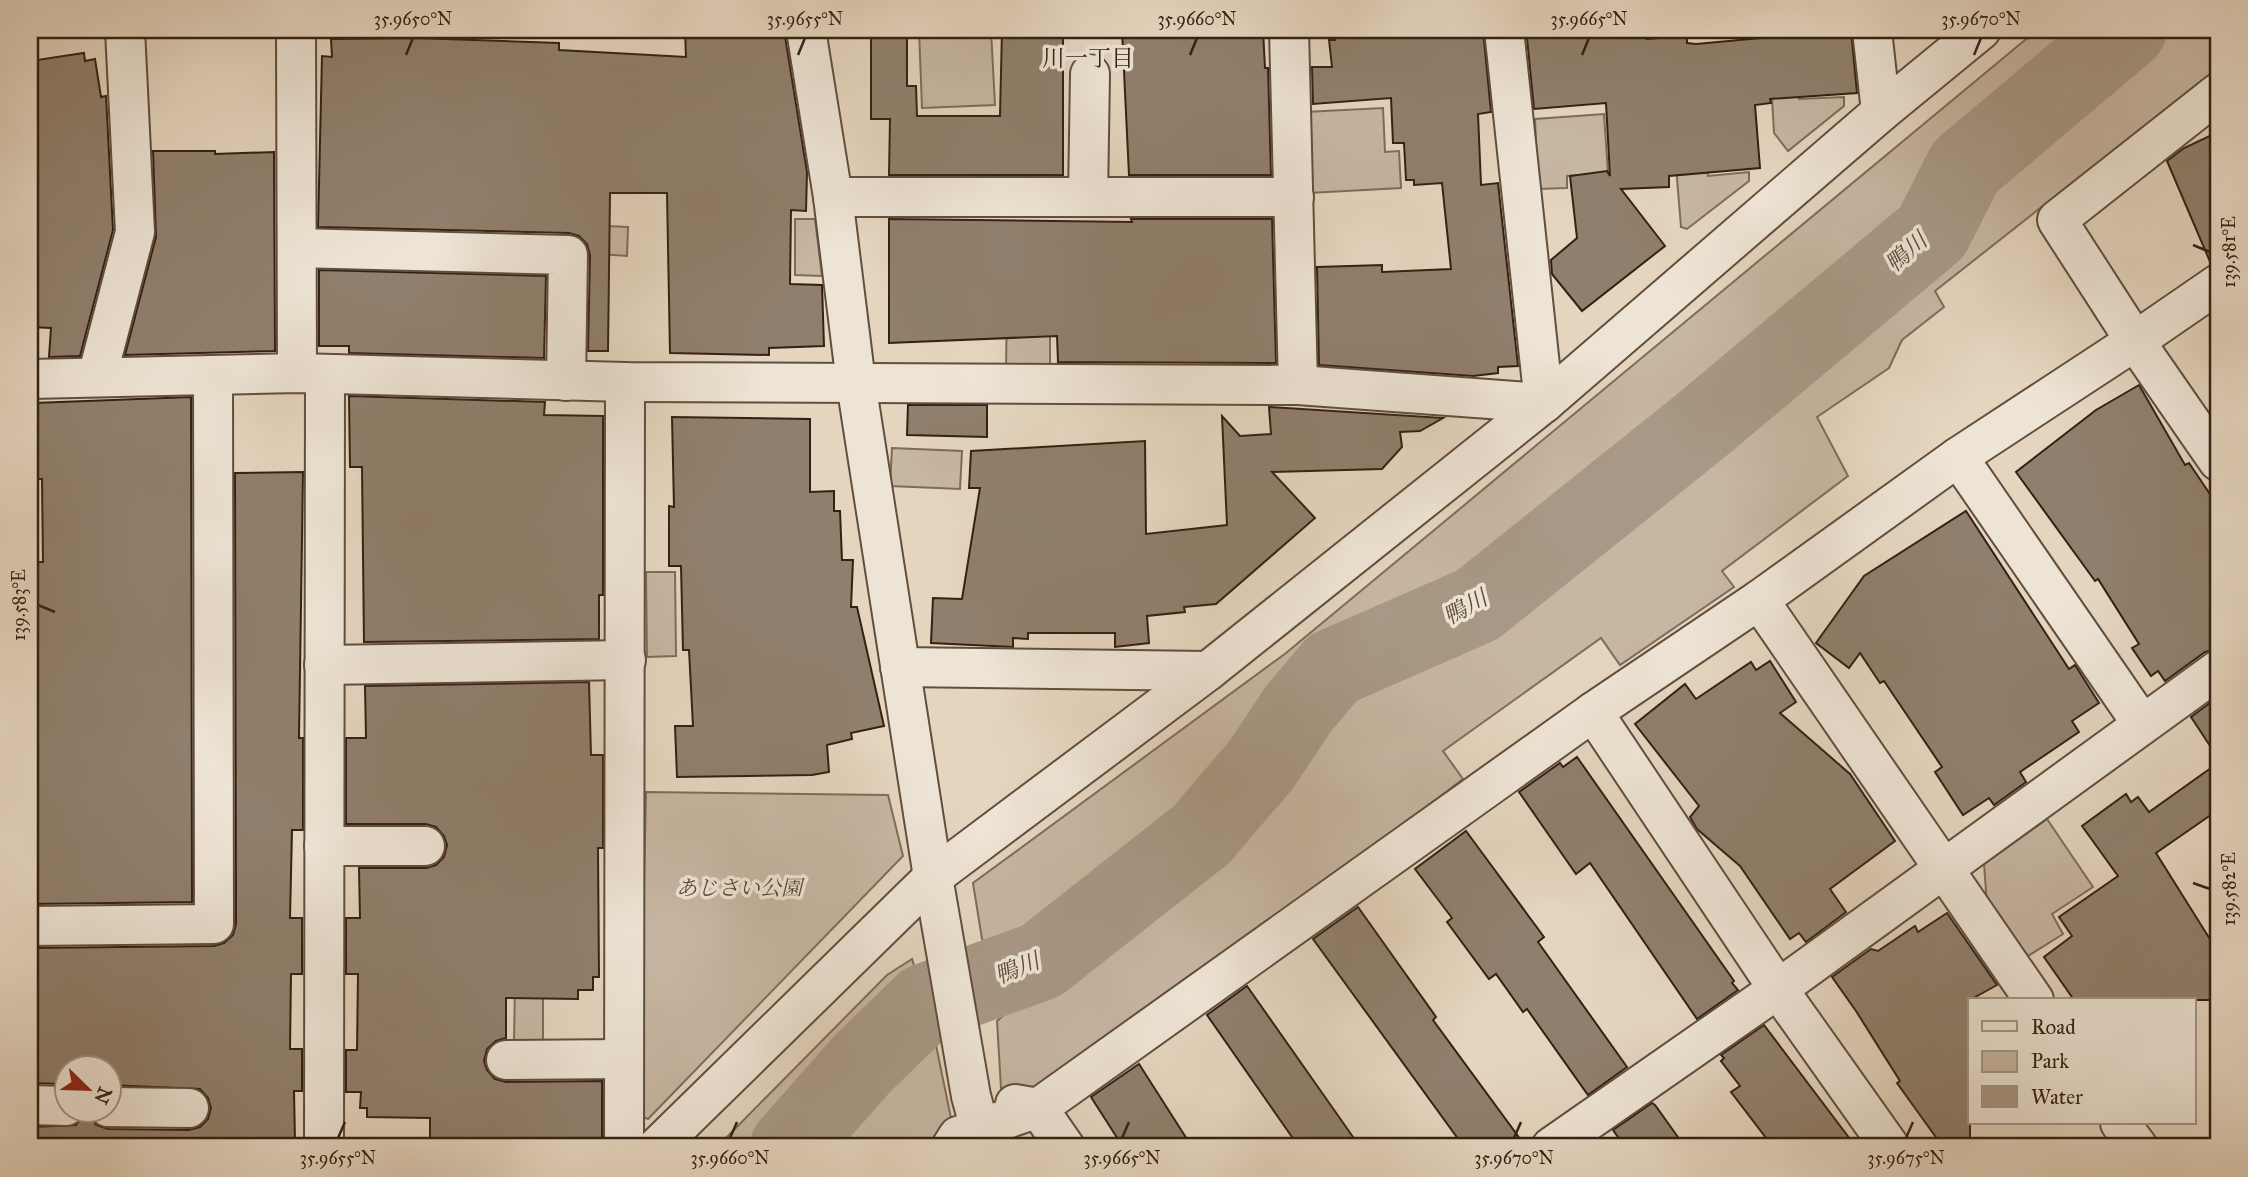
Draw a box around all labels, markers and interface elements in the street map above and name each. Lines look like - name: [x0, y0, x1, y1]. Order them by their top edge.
- text: 35.9650°N: [374, 8, 452, 30]
- text: 35.9655°N: [767, 8, 843, 30]
- text: 35.9660°N: [1157, 8, 1237, 30]
- text: 35.9665°N: [1550, 8, 1628, 30]
- text: 35.9670°N: [1941, 8, 2021, 30]
- district label: 川一丁目: [1042, 44, 1134, 72]
- text: 139.581°E: [2218, 216, 2240, 288]
- water label: 鴨川: [1879, 224, 1935, 278]
- text: 139.583°E: [8, 569, 30, 641]
- water label: 鴨川: [1438, 582, 1495, 630]
- text: 139.582°E: [2218, 852, 2240, 926]
- park label: あじさい公園: [676, 875, 805, 901]
- water label: 鴨川: [990, 945, 1046, 990]
- legend: [1968, 998, 2196, 1124]
- text: Road: [2031, 1014, 2076, 1040]
- text: Park: [2031, 1048, 2069, 1074]
- north arrow: [52, 1054, 122, 1124]
- text: N: [89, 1084, 117, 1107]
- text: Water: [2031, 1084, 2083, 1110]
- text: 35.9655°N: [300, 1147, 376, 1169]
- text: 35.9660°N: [690, 1147, 770, 1169]
- text: 35.9665°N: [1083, 1147, 1161, 1169]
- text: 35.9670°N: [1474, 1147, 1554, 1169]
- text: 35.9675°N: [1867, 1147, 1945, 1169]

